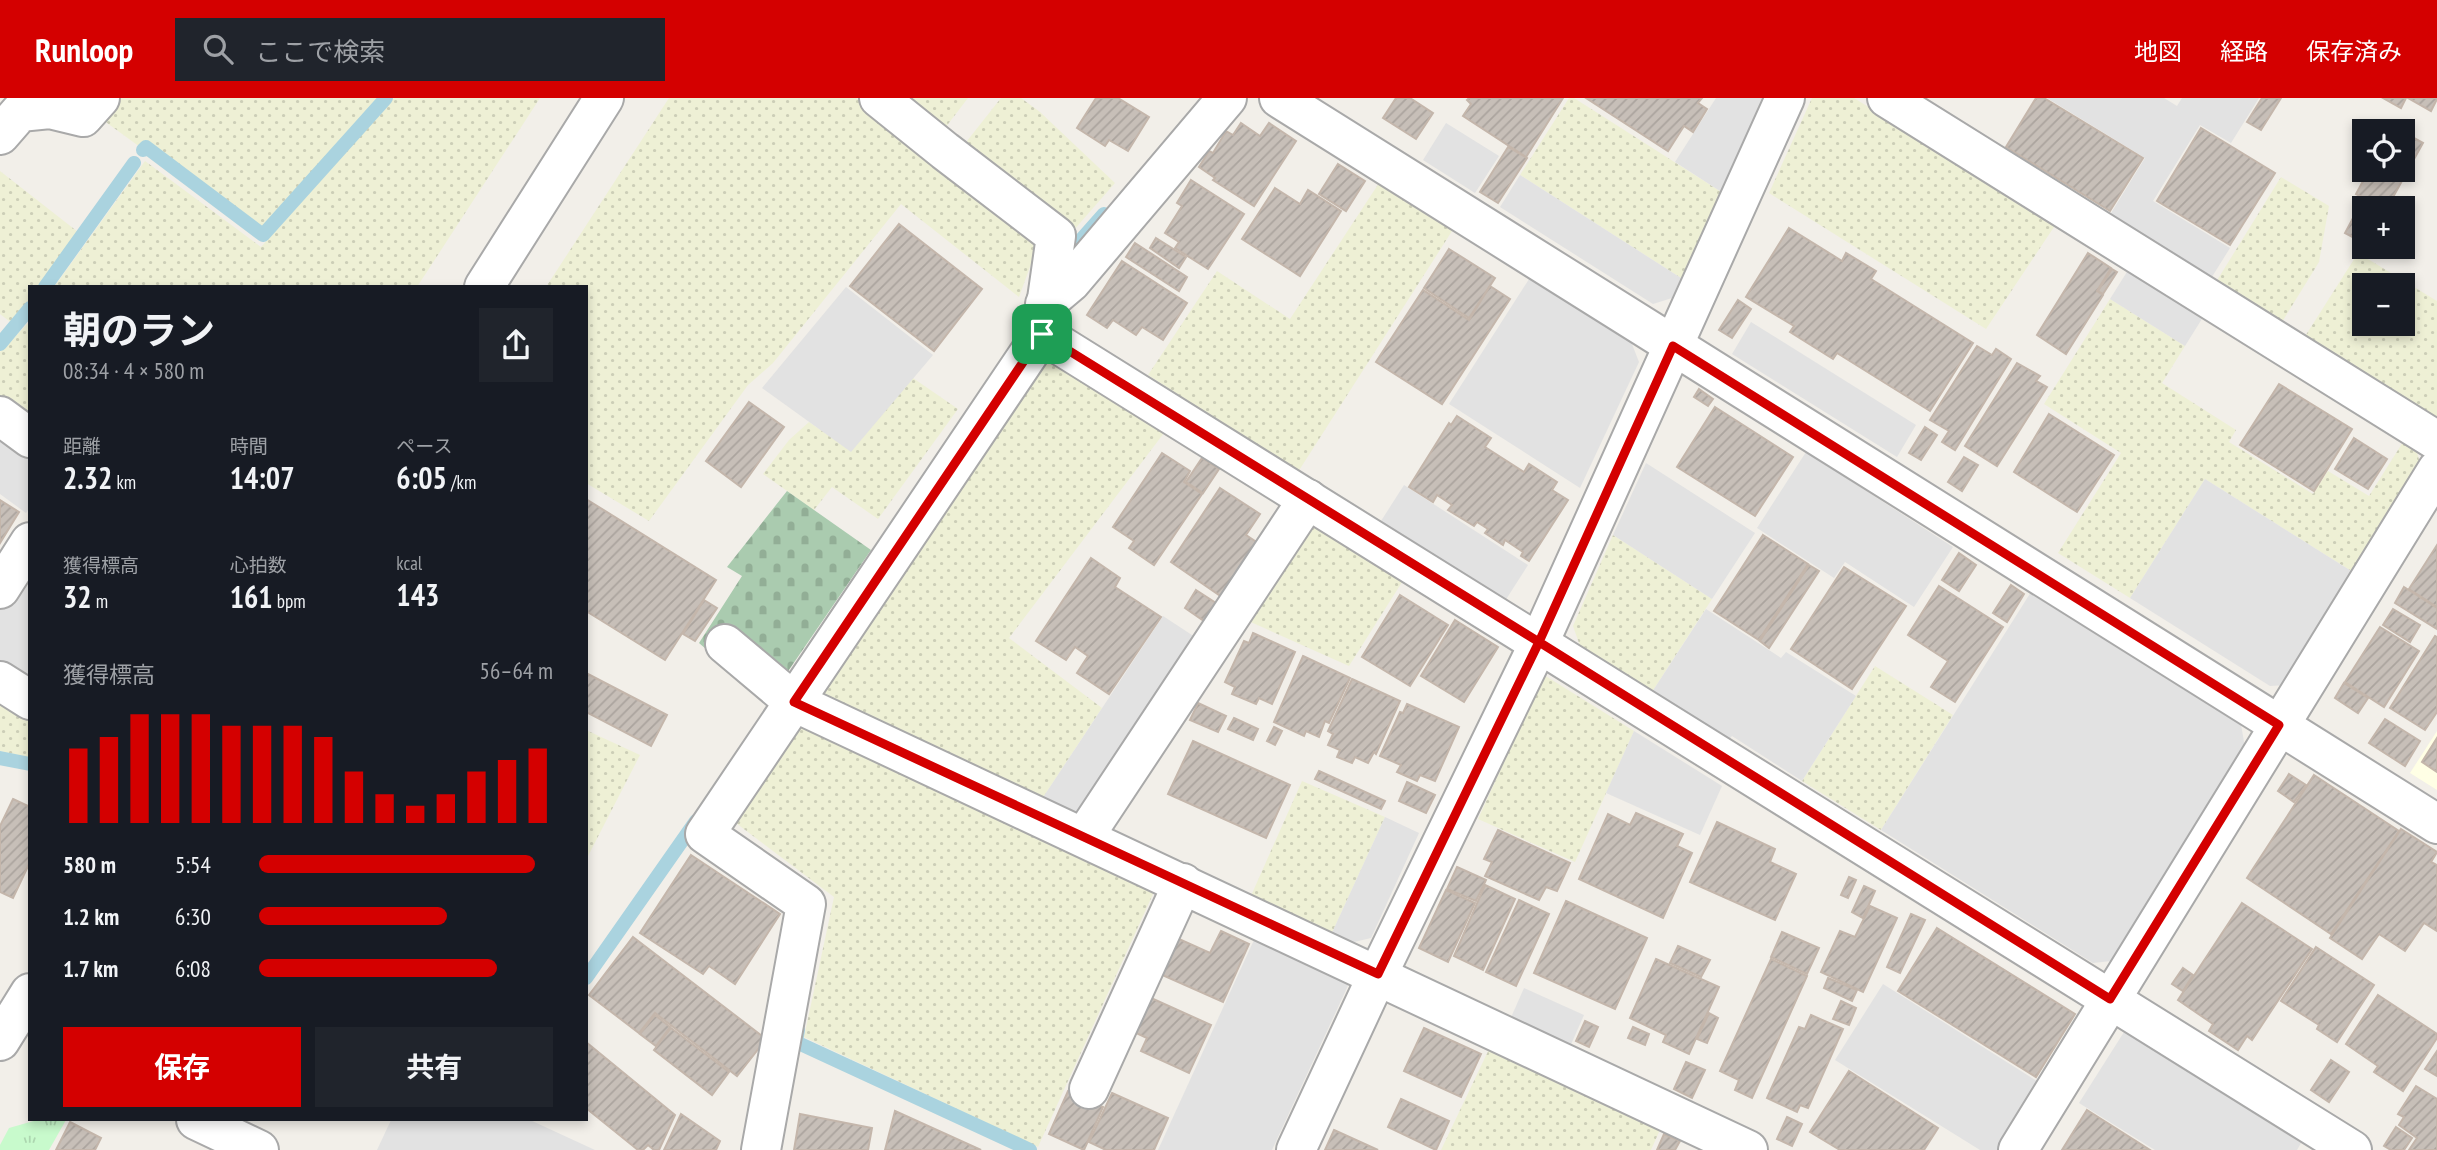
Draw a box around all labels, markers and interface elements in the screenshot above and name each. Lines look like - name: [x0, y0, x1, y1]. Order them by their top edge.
- search box: [175, 18, 665, 81]
- text: Runloop: [35, 28, 133, 71]
- icon: search: [199, 30, 237, 68]
- text: ここで検索: [255, 35, 385, 68]
- text: 地図: [2134, 36, 2182, 67]
- text: 経路: [2220, 36, 2268, 67]
- text: 保存済み: [2306, 36, 2402, 67]
- map controls: [2352, 119, 2415, 336]
- button: locate: [2352, 119, 2415, 182]
- button: +: [2352, 196, 2415, 259]
- button: −: [2352, 273, 2415, 336]
- pin: [1012, 304, 1072, 364]
- text: 朝のラン: [63, 305, 215, 354]
- button: share: [479, 308, 553, 382]
- icon: arrive: [1023, 315, 1061, 353]
- text: 08:34 · 4 × 580 m: [63, 356, 204, 385]
- text: 距離: [63, 434, 101, 458]
- text: 時間: [230, 434, 268, 458]
- text: ペース: [396, 434, 452, 458]
- text: 2.32: [63, 458, 112, 497]
- text: 14:07: [230, 458, 295, 497]
- text: 6:05: [396, 458, 447, 497]
- text: km: [112, 470, 136, 494]
- text: /km: [447, 470, 476, 494]
- text: kcal: [396, 551, 422, 575]
- text: 獲得標高: [63, 553, 139, 577]
- text: 心拍数: [230, 553, 287, 577]
- text: 143: [396, 575, 439, 614]
- text: 32: [63, 577, 92, 616]
- text: 161: [230, 577, 273, 616]
- text: m: [92, 589, 108, 613]
- text: bpm: [273, 589, 306, 613]
- text: 56–64 m: [480, 656, 553, 685]
- text: 獲得標高: [63, 660, 155, 689]
- text: 580 m: [63, 850, 116, 879]
- text: 5:54: [175, 850, 211, 879]
- text: 1.2 km: [63, 902, 119, 931]
- text: 6:30: [175, 902, 211, 931]
- text: 1.7 km: [63, 954, 118, 983]
- text: 6:08: [175, 954, 211, 983]
- button: 保存: [63, 1027, 301, 1107]
- button: 共有: [315, 1027, 553, 1107]

